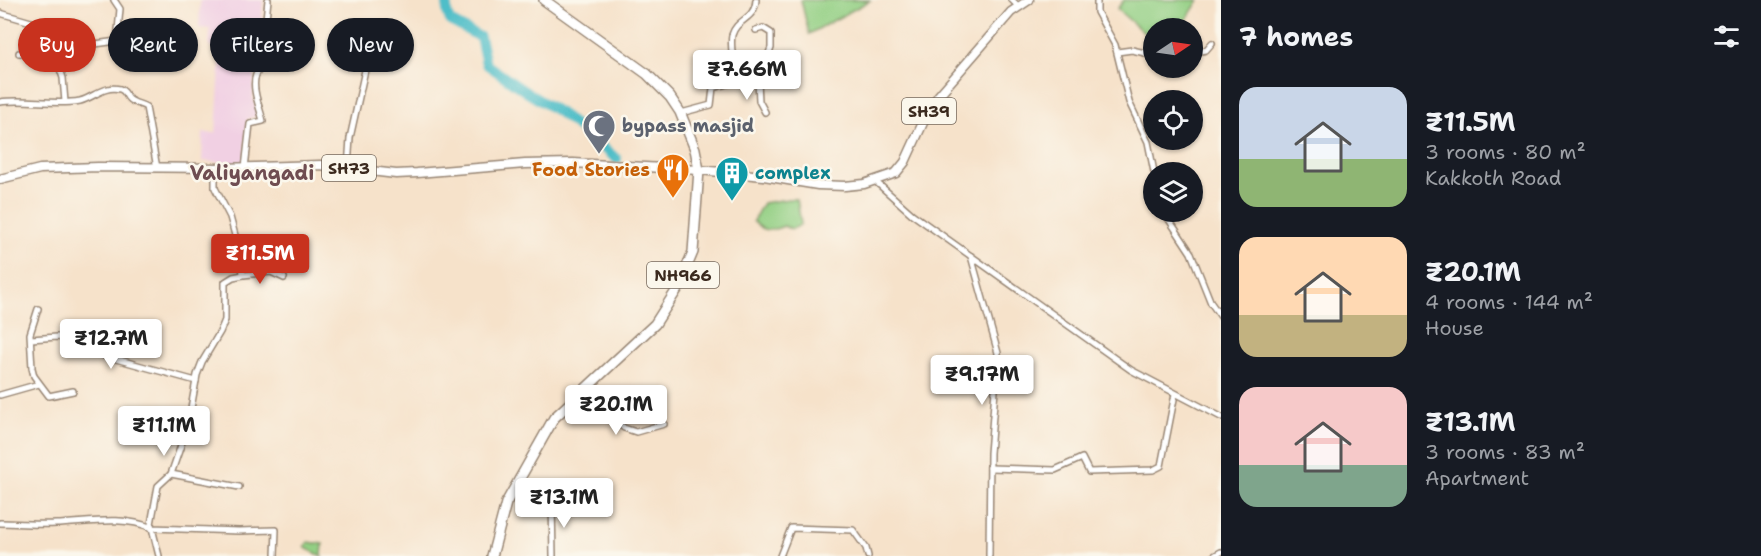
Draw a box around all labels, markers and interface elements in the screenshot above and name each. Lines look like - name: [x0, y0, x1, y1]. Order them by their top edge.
- chip: Buy: [18, 18, 96, 72]
- chip: Rent: [108, 18, 198, 72]
- chip: Filters: [210, 18, 315, 72]
- chip: New: [327, 18, 414, 72]
- north arrow: [1143, 18, 1203, 78]
- map controls: [1143, 18, 1203, 222]
- text: 7 homes: [1239, 19, 1353, 54]
- icon: filters: [1710, 20, 1743, 53]
- pin: ₹7.66M: [698, 50, 796, 101]
- text: ₹7.66M: [707, 56, 787, 82]
- button: locate: [1143, 90, 1203, 150]
- road number: SH39: [902, 98, 956, 124]
- text: ₹11.5M: [1425, 104, 1516, 139]
- mosque icon: bypass masjid: [581, 108, 617, 155]
- icon: home: [1287, 111, 1359, 183]
- place label: bypass masjid: [622, 114, 754, 138]
- text: 3 rooms · 80 m²: [1425, 139, 1586, 165]
- restaurant icon: Food Stories: [655, 152, 691, 199]
- road number: SH73: [322, 155, 376, 181]
- building icon: complex: [714, 155, 750, 202]
- place label: Food Stories: [532, 158, 650, 182]
- district label: Valiyangadi: [190, 160, 314, 186]
- place label: complex: [755, 161, 830, 185]
- button: layers: [1143, 162, 1203, 222]
- text: Kakkoth Road: [1425, 165, 1561, 191]
- pin: ₹11.5M: [211, 234, 309, 285]
- text: ₹11.5M: [225, 240, 295, 266]
- text: ₹20.1M: [1425, 254, 1521, 289]
- icon: home: [1287, 261, 1359, 333]
- road number: NH966: [647, 262, 719, 288]
- text: 4 rooms · 144 m²: [1425, 289, 1593, 315]
- text: House: [1425, 315, 1484, 341]
- pin: ₹12.7M: [62, 319, 160, 370]
- text: ₹12.7M: [74, 325, 148, 351]
- pin: ₹9.17M: [933, 355, 1031, 406]
- text: ₹9.17M: [945, 361, 1019, 387]
- pin: ₹20.1M: [567, 385, 665, 436]
- text: ₹20.1M: [579, 391, 653, 417]
- text: ₹13.1M: [1425, 404, 1516, 439]
- pin: ₹11.1M: [115, 406, 213, 457]
- icon: home: [1287, 411, 1359, 483]
- text: ₹11.1M: [132, 412, 196, 438]
- text: 3 rooms · 83 m²: [1425, 439, 1585, 465]
- text: Apartment: [1425, 465, 1529, 491]
- pin: ₹13.1M: [515, 478, 613, 529]
- text: ₹13.1M: [529, 484, 599, 510]

